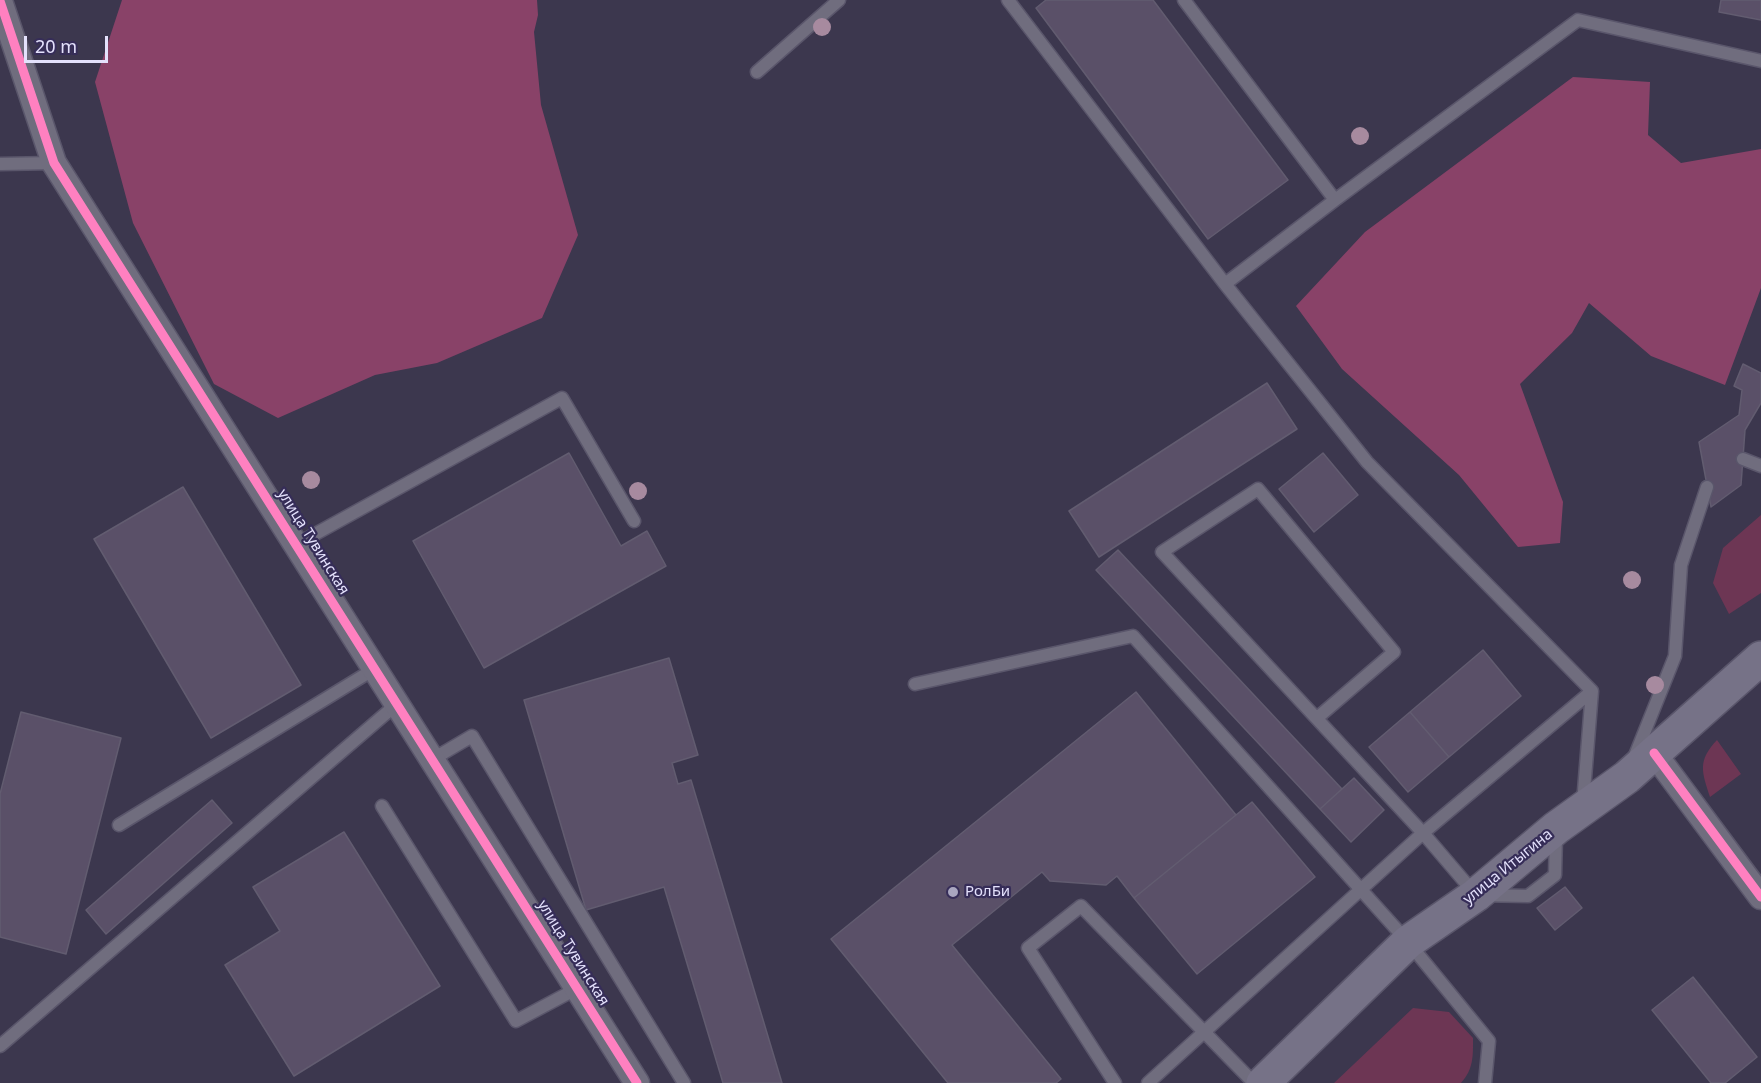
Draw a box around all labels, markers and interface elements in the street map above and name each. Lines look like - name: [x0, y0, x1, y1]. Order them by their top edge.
- scale bar: [27, 24, 111, 62]
- text: 20 m: [35, 34, 77, 58]
- street label: улица Тувинская: [273, 486, 353, 598]
- street label: улица Итыгина: [1460, 826, 1556, 908]
- place label: РолБи: [965, 883, 1010, 901]
- marker: РолБи: [946, 885, 960, 899]
- street label: улица Тувинская: [533, 897, 613, 1009]

